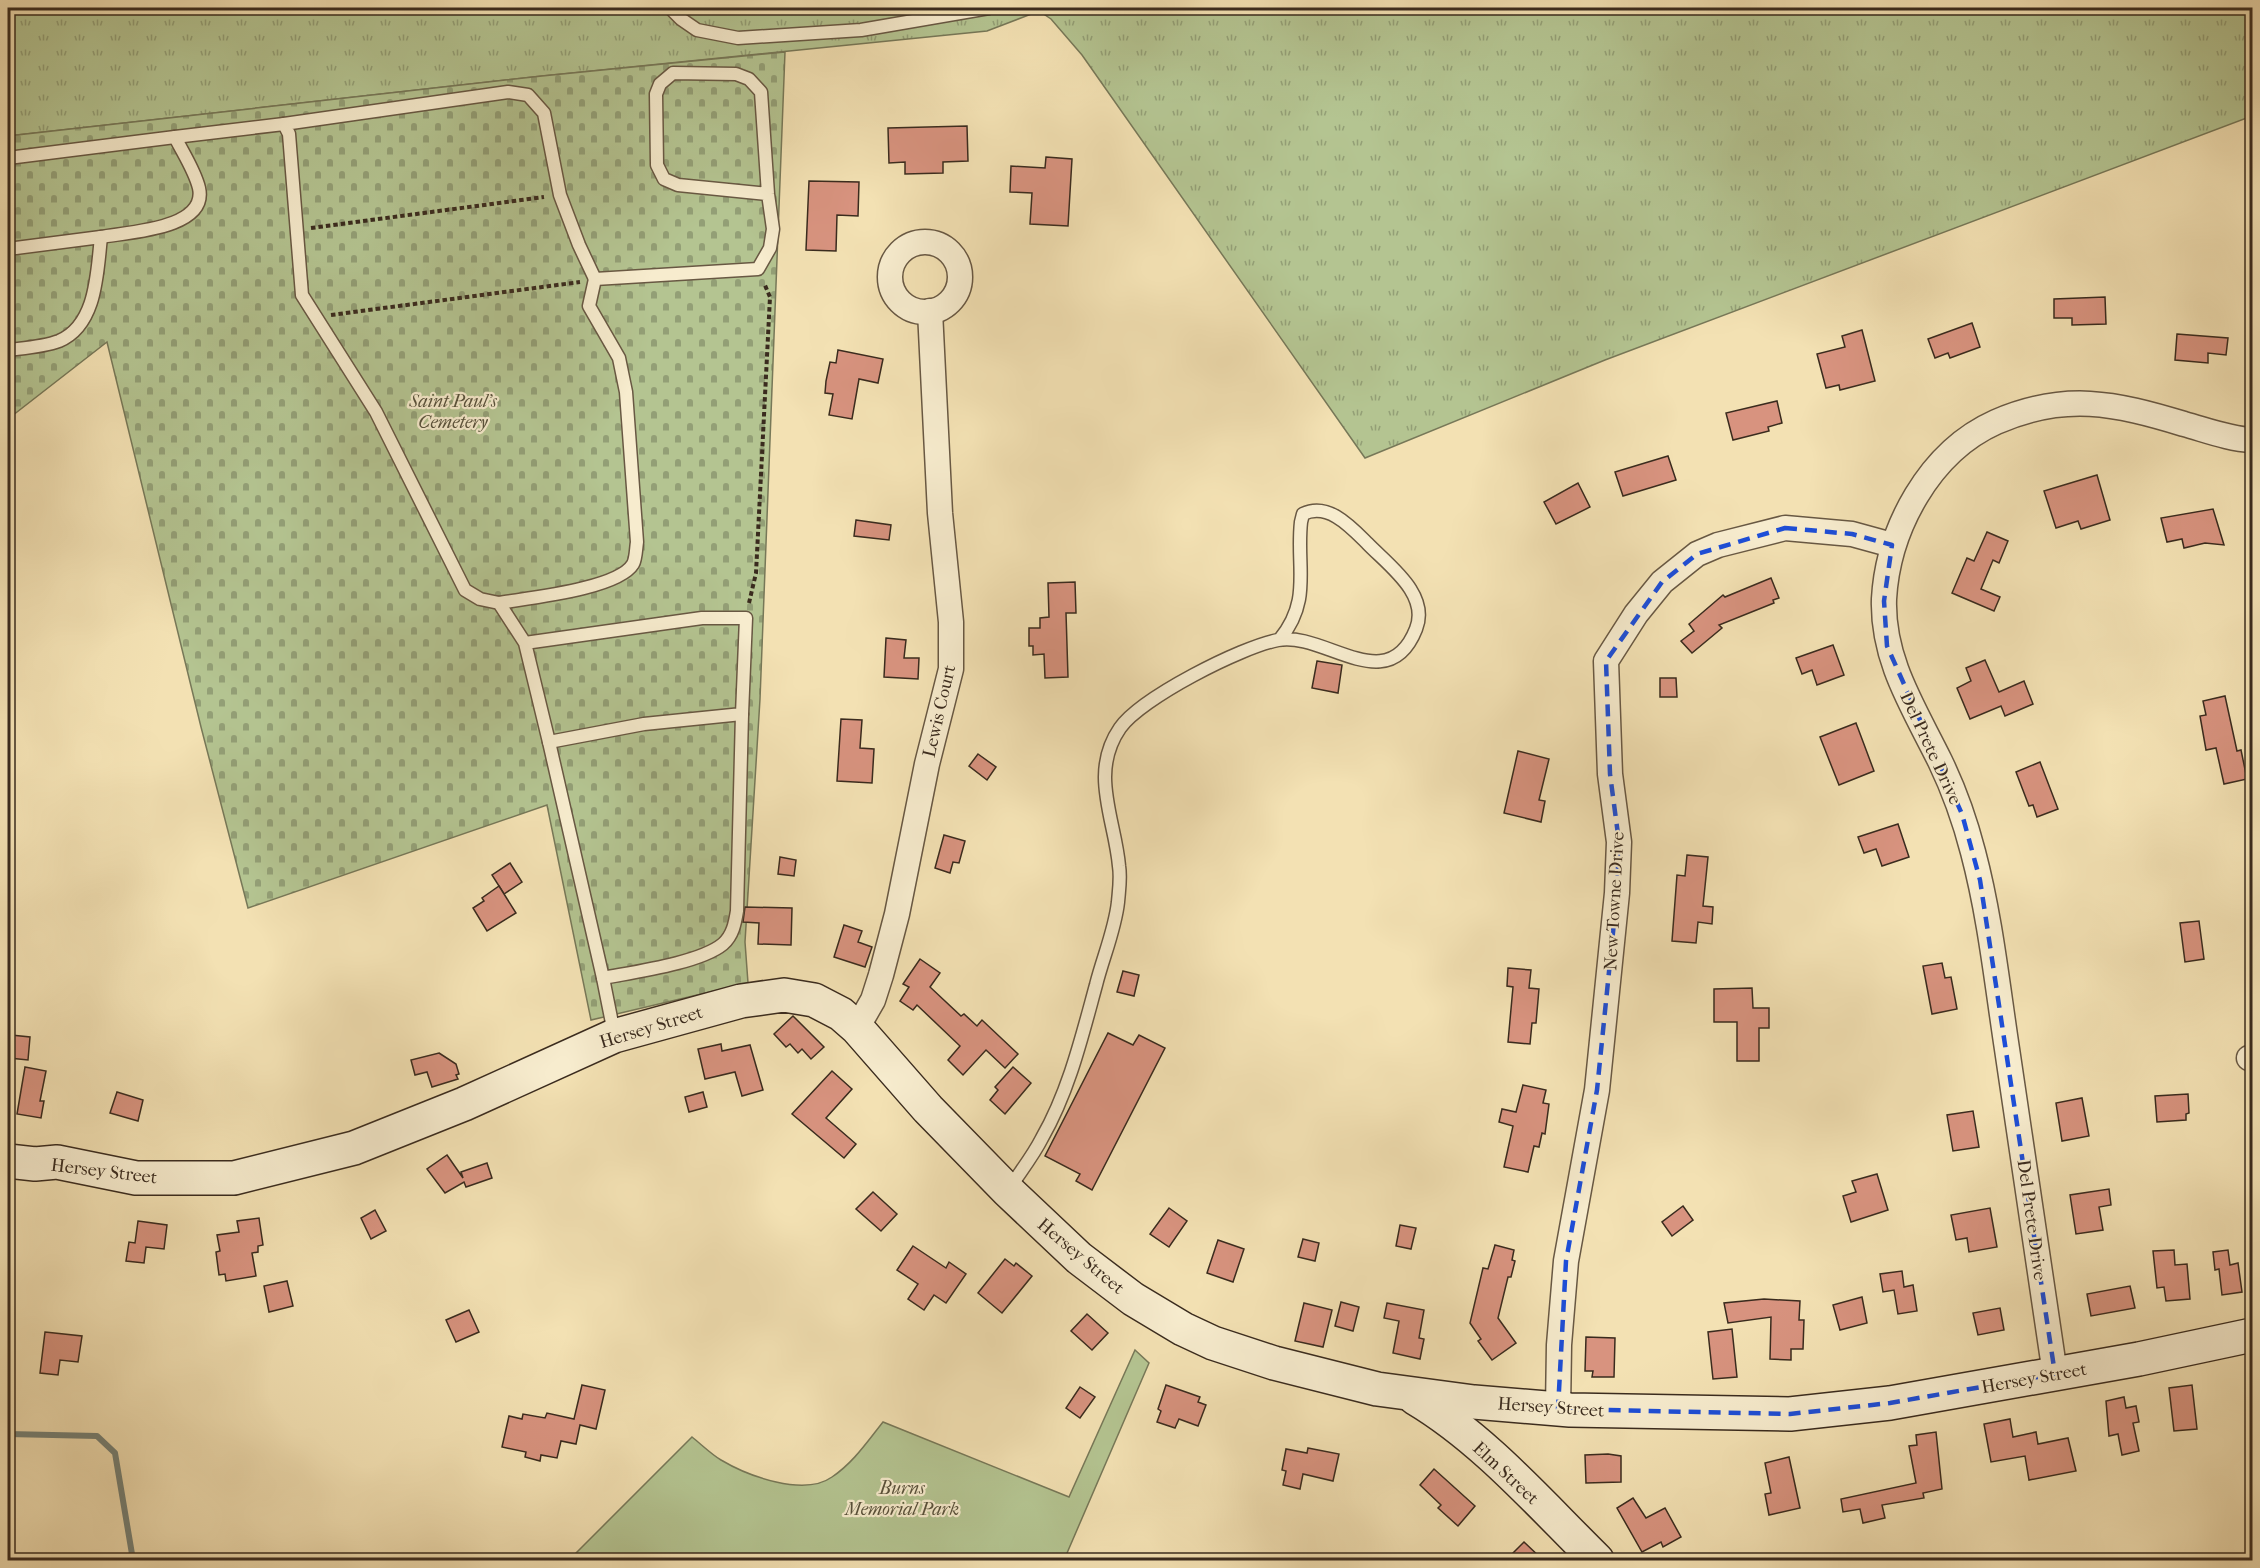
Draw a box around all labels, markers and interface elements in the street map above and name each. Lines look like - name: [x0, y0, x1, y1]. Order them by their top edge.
- park label: Saint Paul's Cemetery: [408, 391, 497, 433]
- street label: Lewis Court: [919, 662, 960, 759]
- street label: Del Prete Drive: [1895, 689, 1966, 808]
- street label: New Towne Drive: [1600, 831, 1629, 971]
- street label: Hersey Street: [597, 1002, 706, 1053]
- street label: Hersey Street: [50, 1155, 159, 1188]
- street label: Del Prete Drive: [2013, 1158, 2050, 1282]
- street label: Hersey Street: [1033, 1214, 1129, 1299]
- street label: Hersey Street: [1980, 1359, 2089, 1398]
- street label: Hersey Street: [1497, 1393, 1606, 1422]
- street label: Elm Street: [1468, 1438, 1543, 1509]
- park label: Burns Memorial Park: [843, 1478, 959, 1520]

